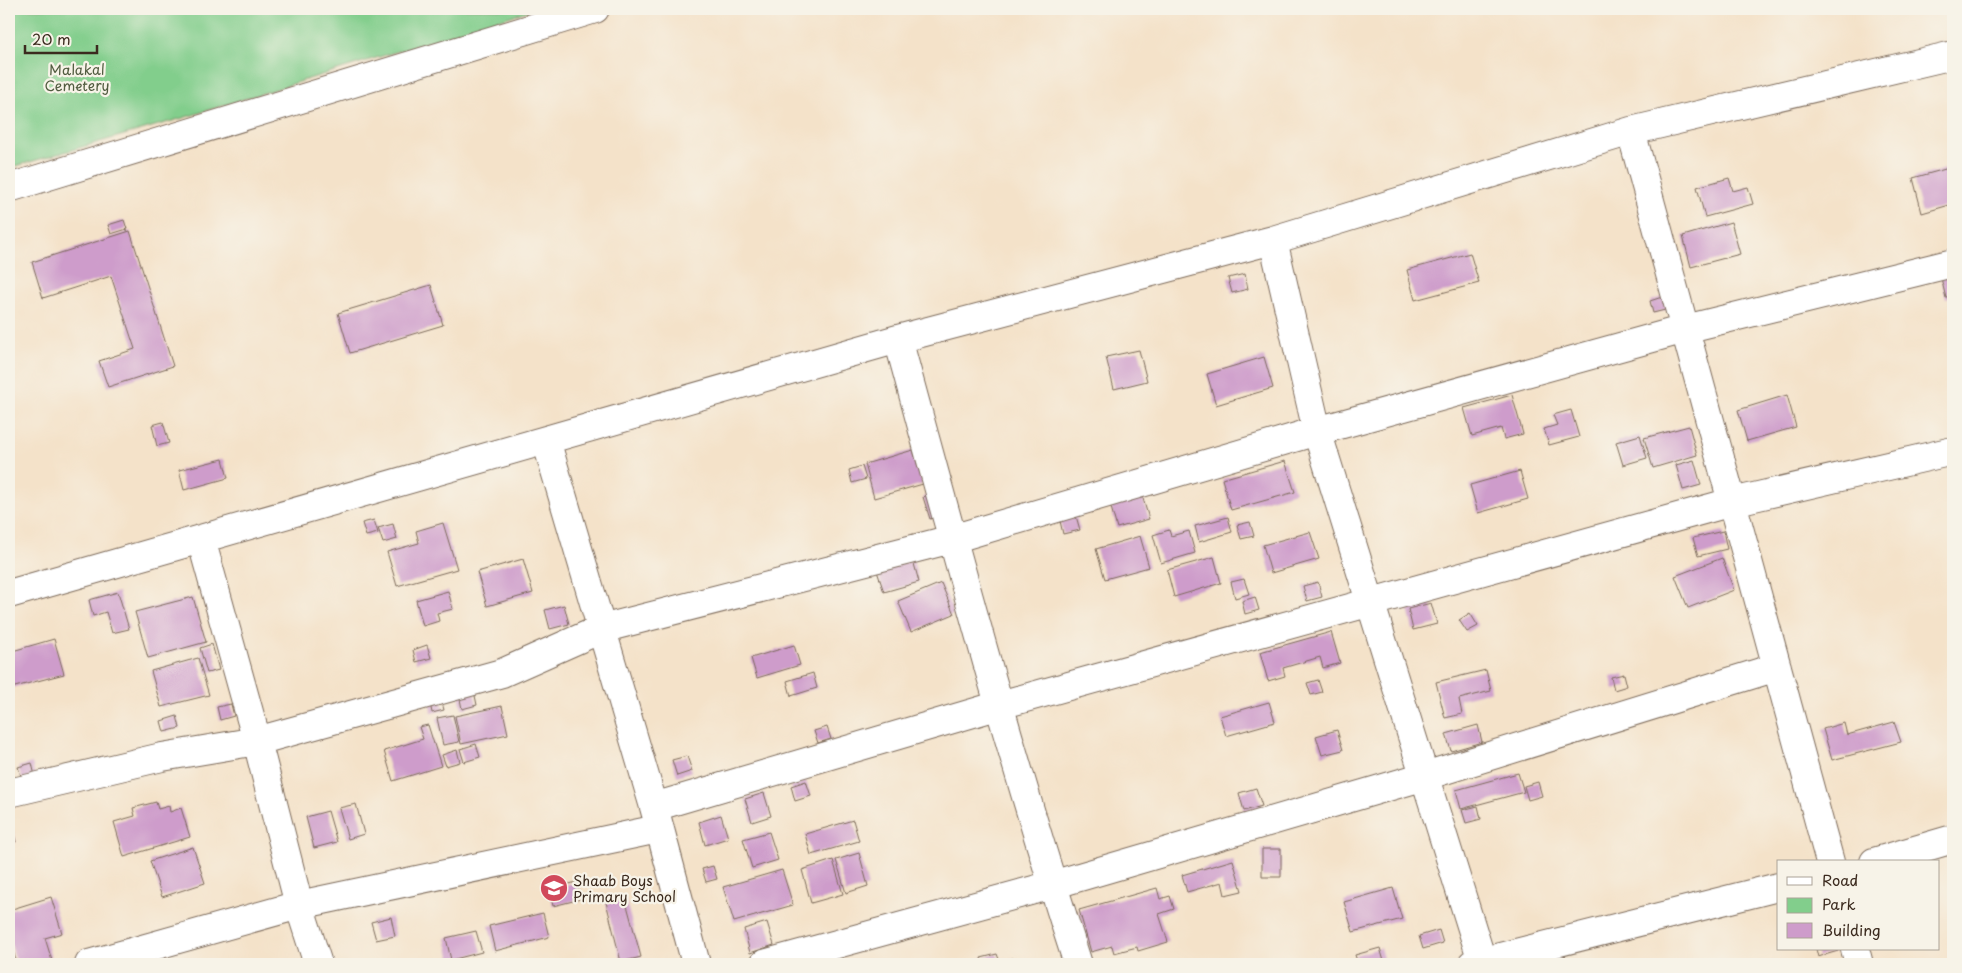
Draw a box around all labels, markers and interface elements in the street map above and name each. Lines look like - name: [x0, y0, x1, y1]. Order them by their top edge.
- scale bar: [25, 22, 98, 54]
- text: 20 m: [32, 27, 71, 50]
- park label: Malakal Cemetery: [44, 59, 110, 96]
- legend: [1777, 860, 1940, 950]
- text: Road: [1822, 868, 1858, 891]
- place label: Shaab Boys Primary School: [573, 870, 676, 907]
- school or university icon: Shaab Boys Primary School: [539, 873, 569, 903]
- text: Park: [1822, 892, 1856, 915]
- text: Building: [1822, 918, 1881, 941]

